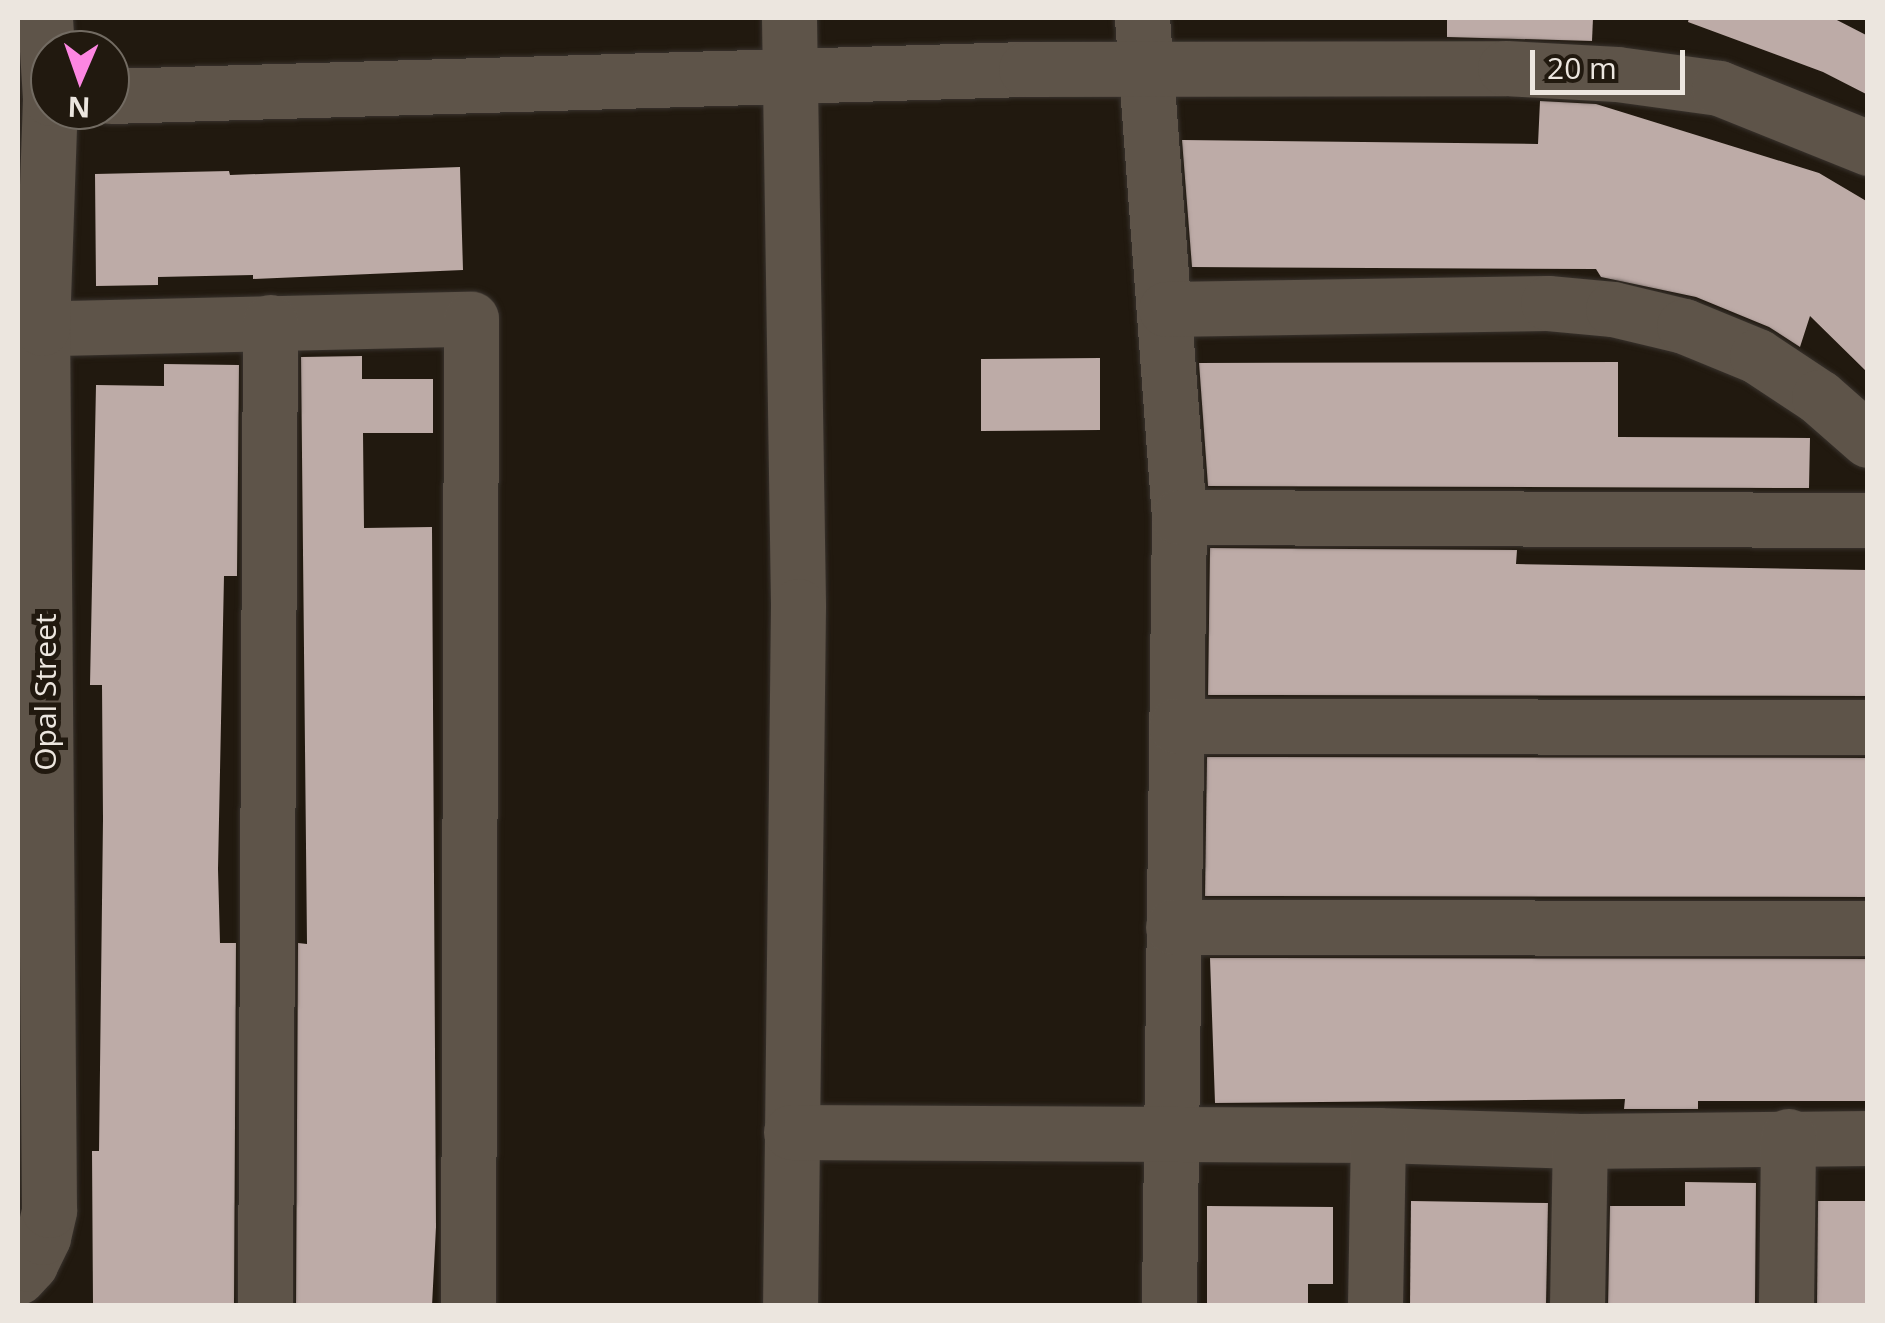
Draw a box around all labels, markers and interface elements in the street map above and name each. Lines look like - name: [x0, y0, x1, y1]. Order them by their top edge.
- north arrow: [30, 30, 130, 130]
- scale bar: [1535, 30, 1690, 92]
- text: 20 m: [1547, 47, 1617, 88]
- text: N: [67, 89, 91, 127]
- street label: Opal Street: [27, 613, 63, 771]

